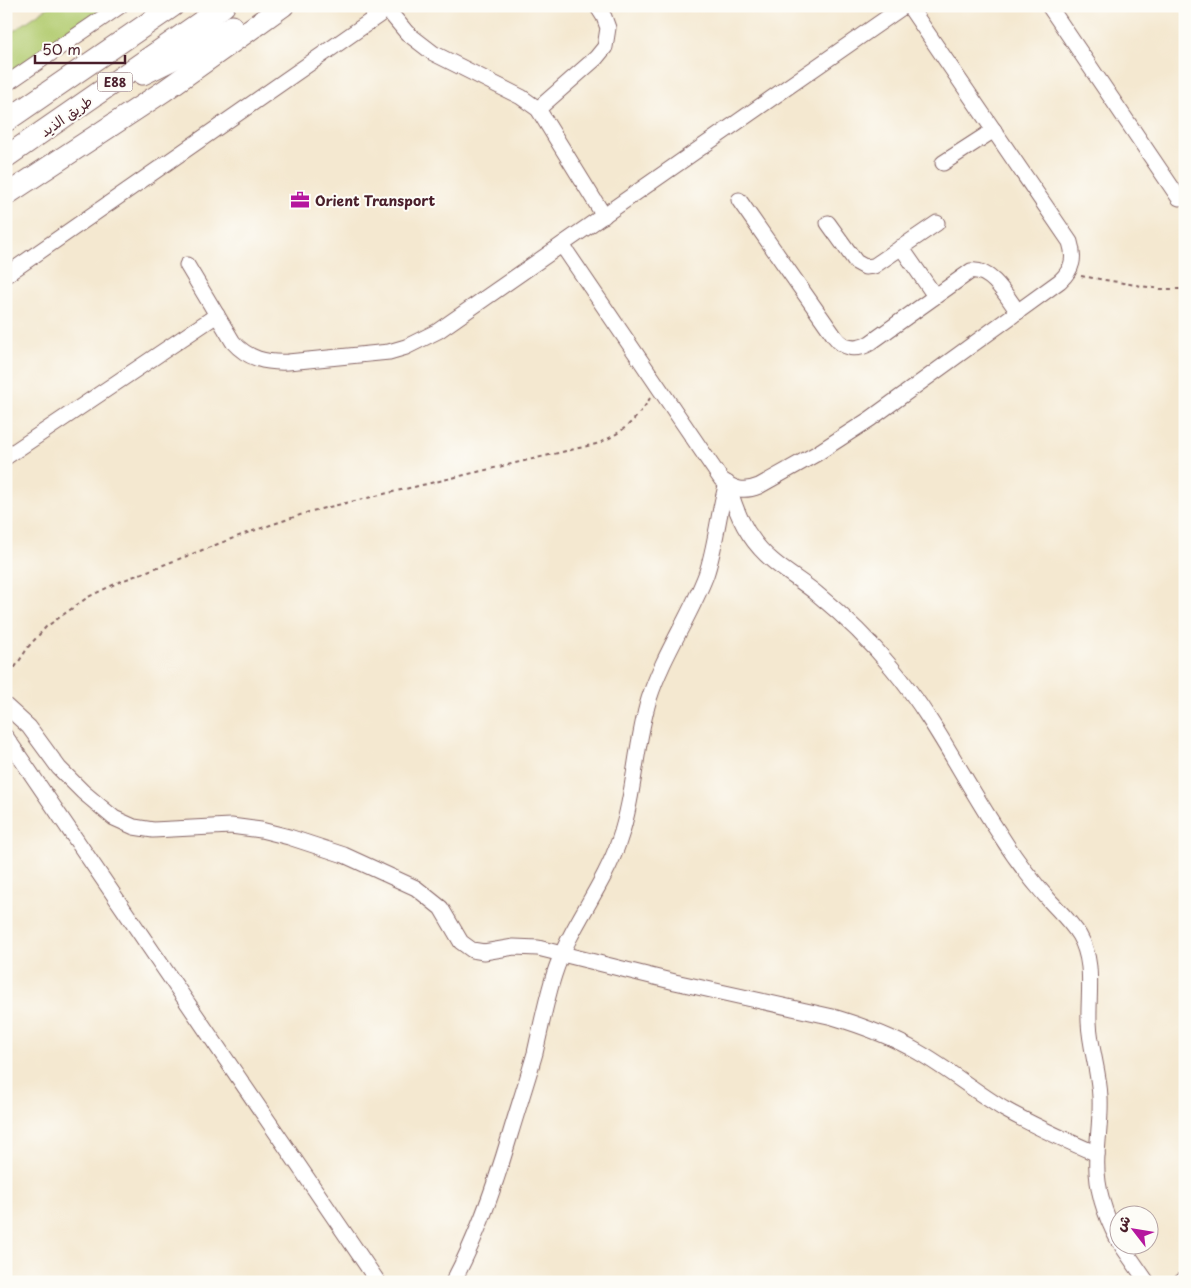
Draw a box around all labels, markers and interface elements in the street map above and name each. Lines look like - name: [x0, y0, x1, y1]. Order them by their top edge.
- scale bar: [35, 32, 125, 64]
- text: 50 m: [42, 37, 81, 60]
- road number: E88: [98, 72, 132, 91]
- street label: طريق الذيد: [36, 90, 96, 142]
- office icon: Orient Transport: [289, 189, 311, 211]
- place label: Orient Transport: [315, 190, 435, 211]
- north arrow: [1108, 1206, 1158, 1256]
- text: ش: [1109, 1211, 1135, 1235]

